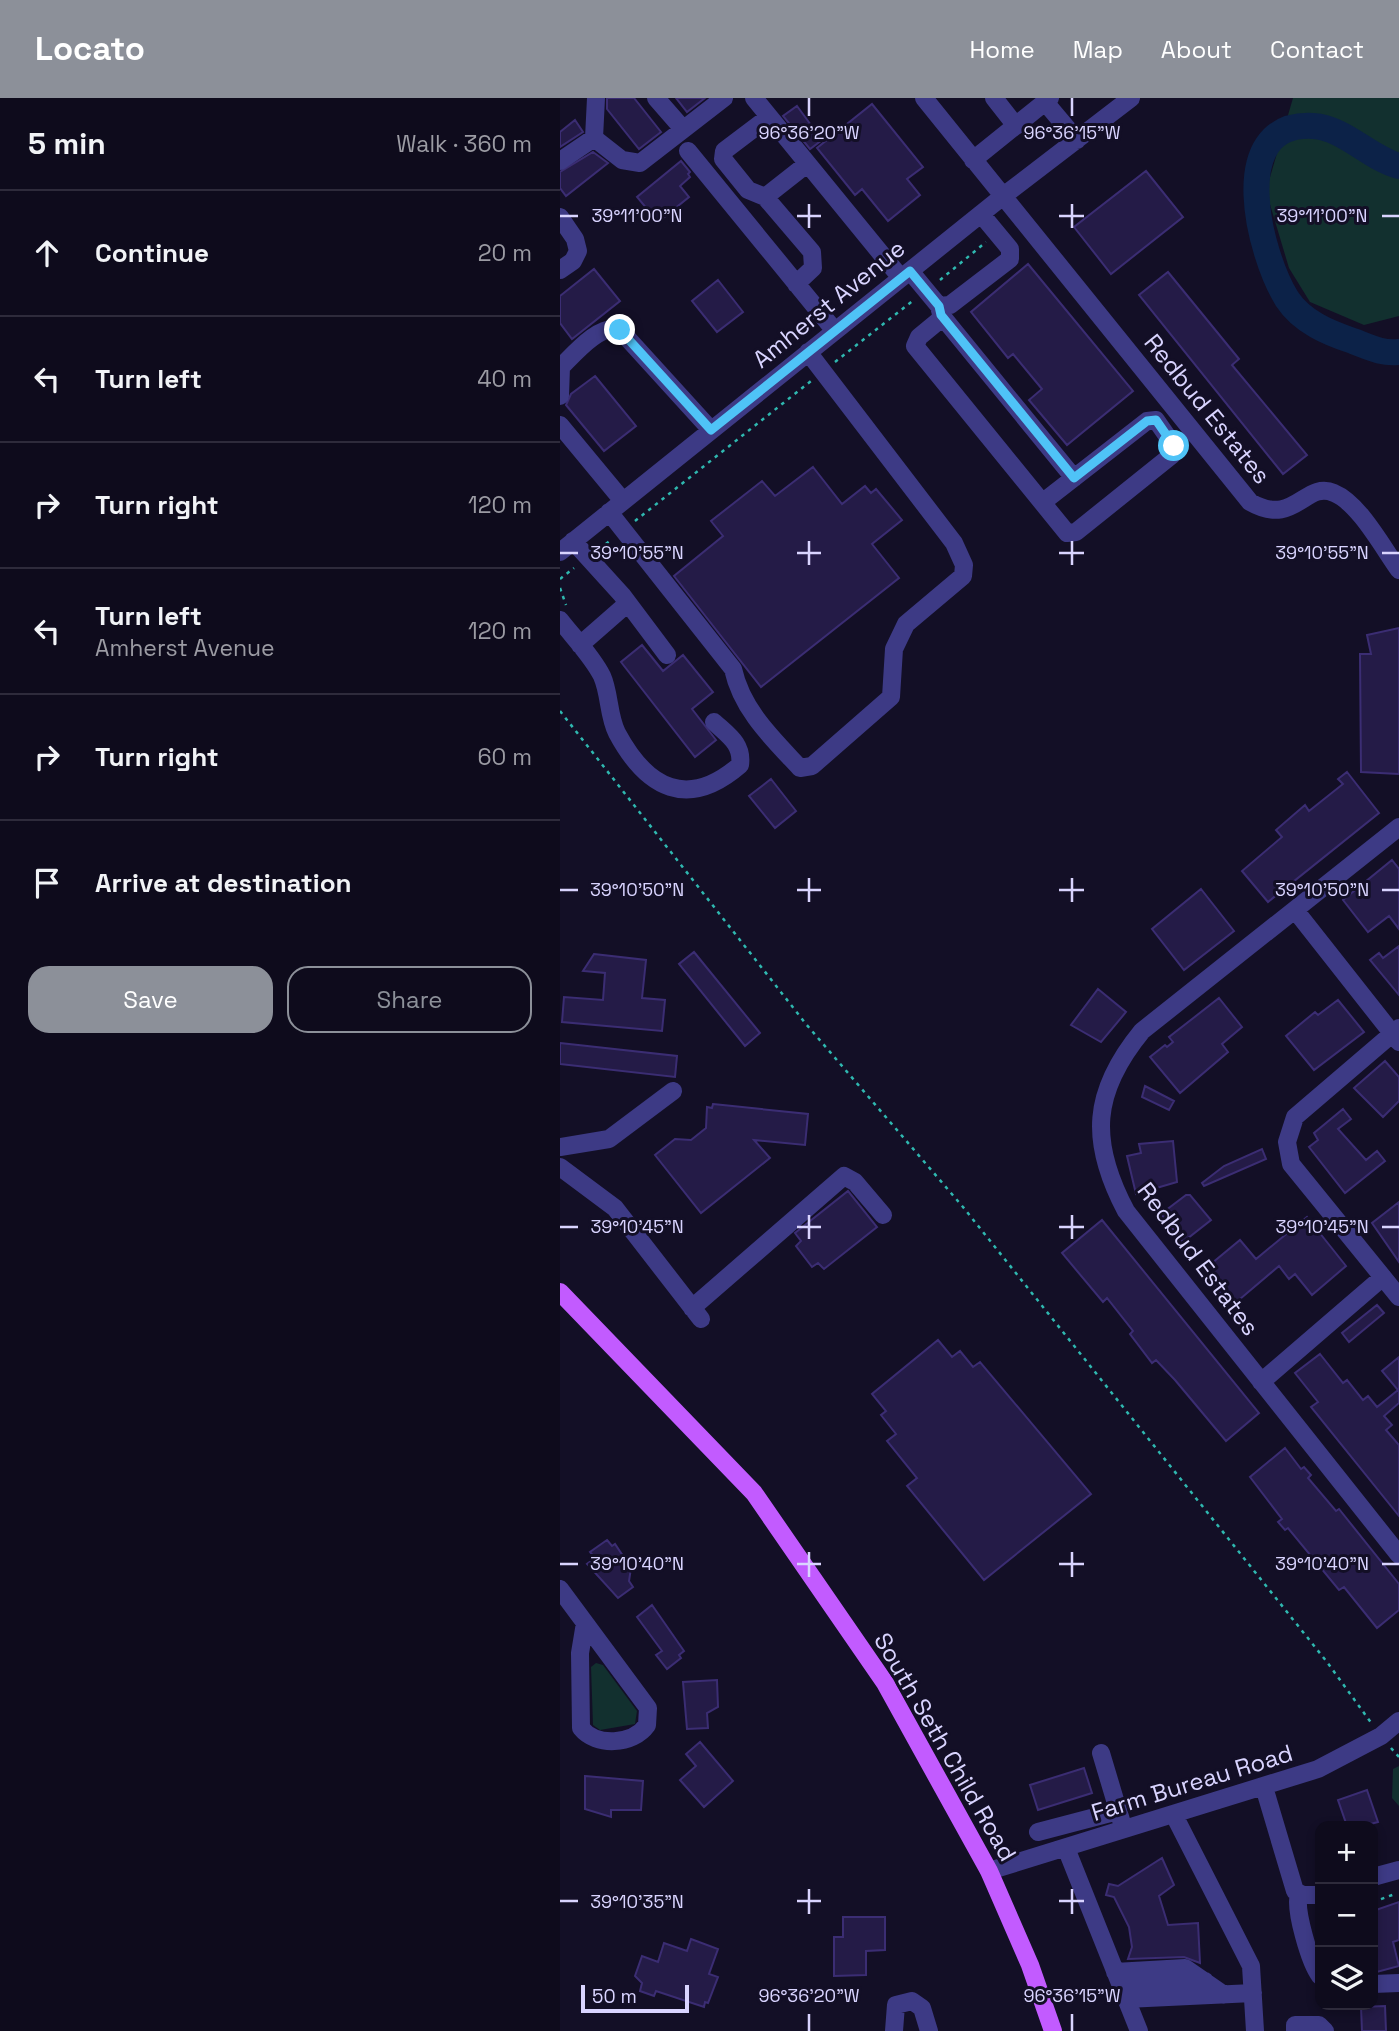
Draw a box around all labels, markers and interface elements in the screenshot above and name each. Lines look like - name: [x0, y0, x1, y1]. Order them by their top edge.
- text: Locato: [35, 28, 145, 70]
- text: Home: [969, 34, 1035, 65]
- text: Map: [1073, 34, 1123, 65]
- text: About: [1161, 34, 1232, 65]
- text: Contact: [1270, 34, 1364, 65]
- text: 96°36'20"W: [758, 121, 860, 144]
- text: 96°36'15"W: [1023, 121, 1121, 144]
- text: 5 min: [28, 124, 106, 163]
- text: Walk · 360 m: [396, 129, 532, 159]
- text: 39°11'00"N: [592, 204, 683, 227]
- text: 39°11'00"N: [1277, 204, 1368, 227]
- street label: Amherst Avenue: [746, 233, 911, 375]
- icon: ahead: [28, 234, 66, 272]
- text: Continue: [95, 236, 209, 270]
- text: 20 m: [478, 238, 532, 268]
- route end: [604, 314, 635, 345]
- street label: Redbud Estates: [1137, 327, 1277, 490]
- icon: left: [28, 360, 66, 398]
- text: Turn left: [95, 362, 202, 396]
- text: 40 m: [477, 364, 532, 394]
- route start: [1158, 430, 1189, 461]
- icon: right: [28, 486, 66, 524]
- text: Turn right: [95, 488, 219, 522]
- text: 120 m: [468, 490, 532, 520]
- text: 39°10'55"N: [590, 541, 684, 564]
- text: 39°10'55"N: [1275, 541, 1369, 564]
- text: Turn left: [95, 599, 202, 633]
- icon: left: [28, 612, 66, 650]
- text: 120 m: [468, 616, 532, 646]
- text: Amherst Avenue: [95, 633, 275, 663]
- icon: right: [28, 738, 66, 776]
- text: Turn right: [95, 740, 219, 774]
- text: 60 m: [477, 742, 532, 772]
- icon: arrive: [28, 864, 66, 902]
- text: Arrive at destination: [95, 866, 352, 900]
- text: 39°10'50"N: [590, 878, 684, 901]
- text: 39°10'50"N: [1275, 878, 1369, 901]
- button: Save: [28, 966, 273, 1033]
- button: Share: [287, 966, 532, 1033]
- street label: Redbud Estates: [1131, 1176, 1266, 1341]
- text: 39°10'45"N: [590, 1215, 684, 1238]
- text: 39°10'45"N: [1275, 1215, 1369, 1238]
- text: 39°10'40"N: [590, 1552, 684, 1575]
- text: 39°10'40"N: [1275, 1552, 1369, 1575]
- street label: South Seth Child Road: [867, 1627, 1024, 1867]
- street label: Farm Bureau Road: [1087, 1737, 1296, 1828]
- map controls: [1315, 1821, 1378, 2010]
- button: +: [1315, 1821, 1378, 1884]
- button: −: [1315, 1884, 1378, 1947]
- text: 39°10'35"N: [590, 1890, 684, 1913]
- button: layers: [1315, 1947, 1378, 2010]
- scale bar: [581, 1982, 690, 2014]
- text: 50 m: [592, 1984, 637, 2009]
- text: 96°36'20"W: [758, 1984, 860, 2007]
- text: 96°36'15"W: [1023, 1984, 1121, 2007]

